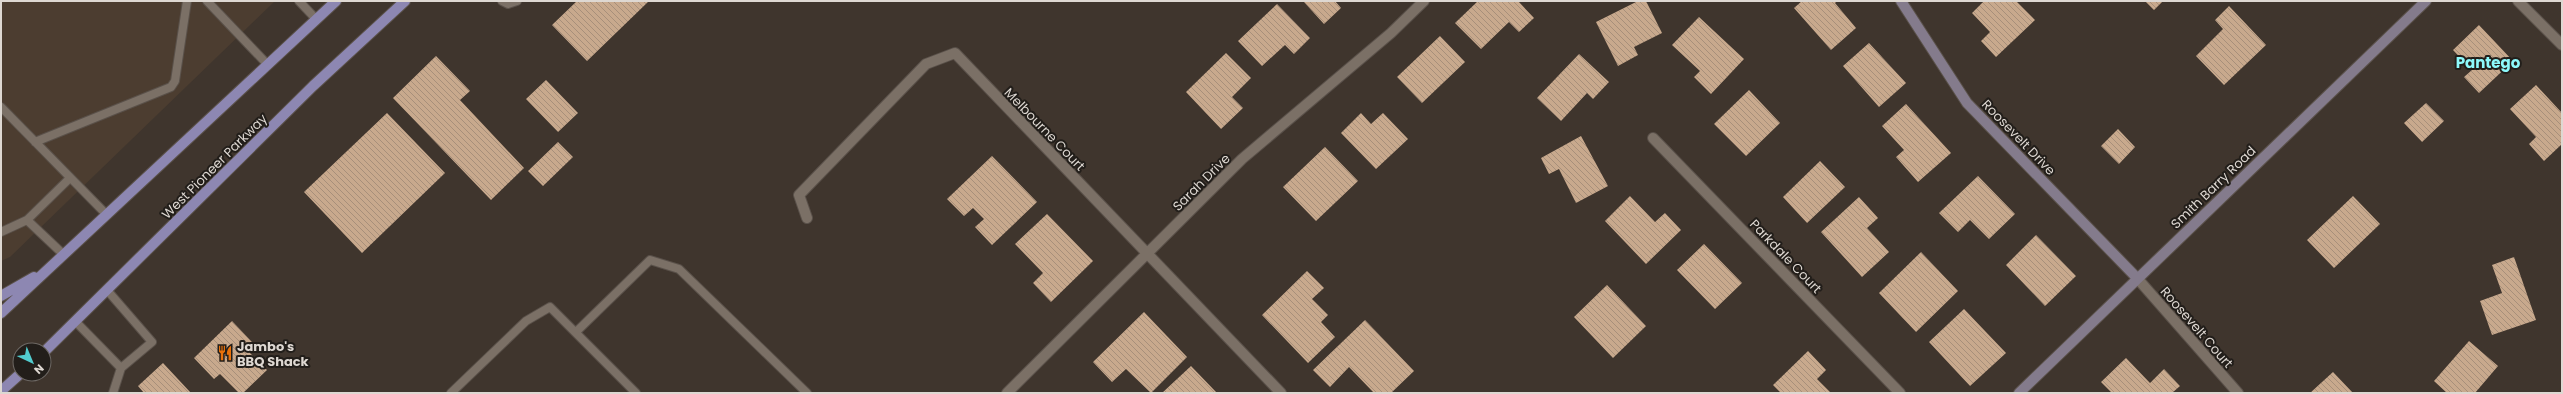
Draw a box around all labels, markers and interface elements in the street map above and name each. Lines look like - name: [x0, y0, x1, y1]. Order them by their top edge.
- district label: Pantego: [2456, 52, 2521, 73]
- street label: Melbourne Court: [1000, 84, 1089, 175]
- street label: Roosevelt Drive: [1978, 95, 2060, 179]
- street label: West Pioneer Parkway: [157, 109, 272, 223]
- street label: Smith Barry Road: [2167, 142, 2260, 233]
- street label: Sarah Drive: [1168, 149, 1234, 215]
- street label: Parkdale Court: [1745, 215, 1826, 298]
- street label: Roosevelt Court: [2156, 282, 2238, 372]
- place label: Jambo's BBQ Shack: [237, 337, 309, 371]
- north arrow: [12, 342, 52, 382]
- restaurant icon: Jambo's BBQ Shack: [216, 344, 234, 362]
- text: N: [30, 361, 47, 378]

